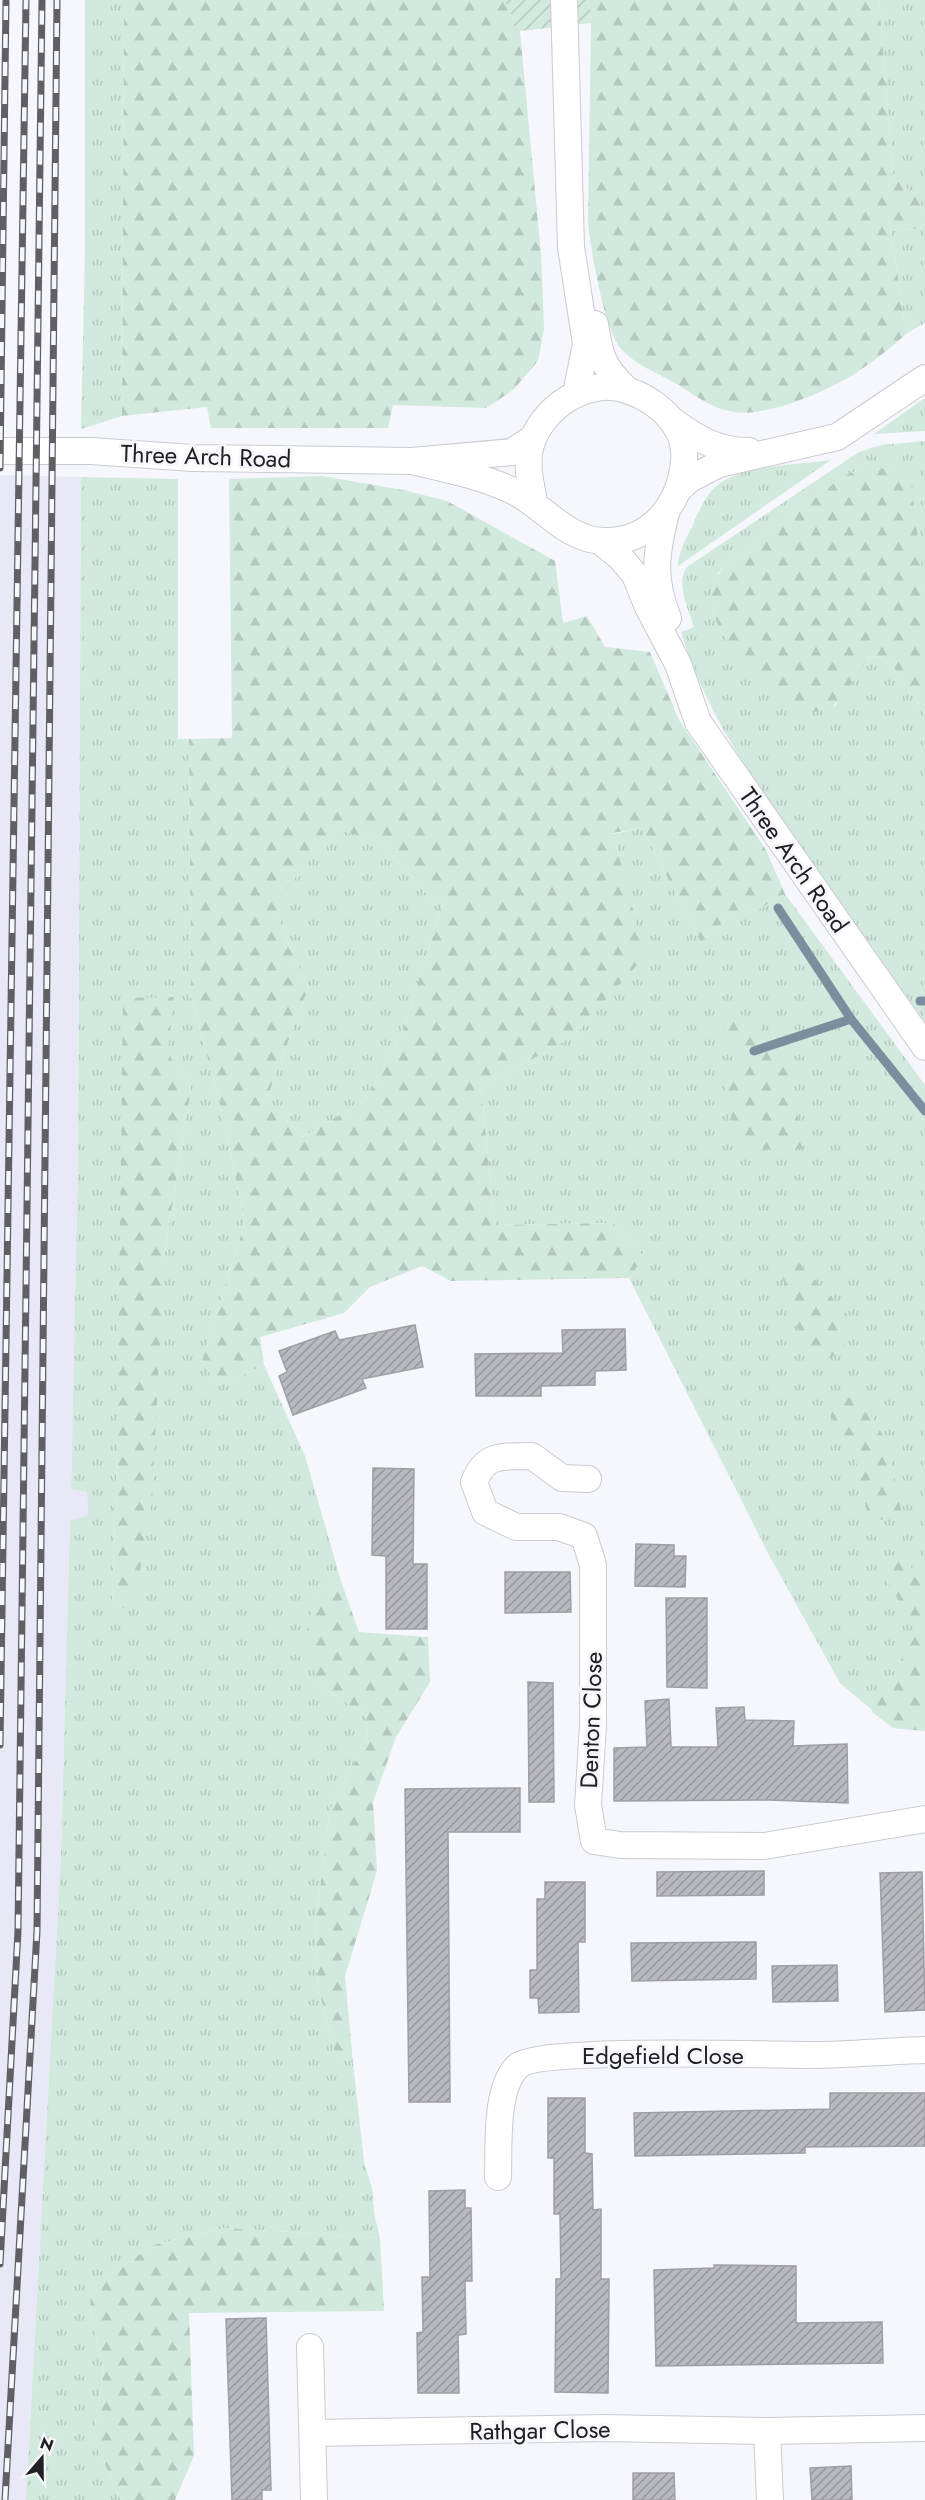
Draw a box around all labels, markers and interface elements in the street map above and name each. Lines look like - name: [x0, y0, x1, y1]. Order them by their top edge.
- street label: Three Arch Road: [120, 436, 292, 476]
- street label: Three Arch Road: [731, 780, 857, 940]
- street label: Denton Close: [571, 1651, 611, 1789]
- street label: Edgefield Close: [582, 2038, 744, 2073]
- street label: Rathgar Close: [469, 2411, 611, 2449]
- north arrow: [12, 2428, 72, 2488]
- text: N: [37, 2431, 57, 2457]

